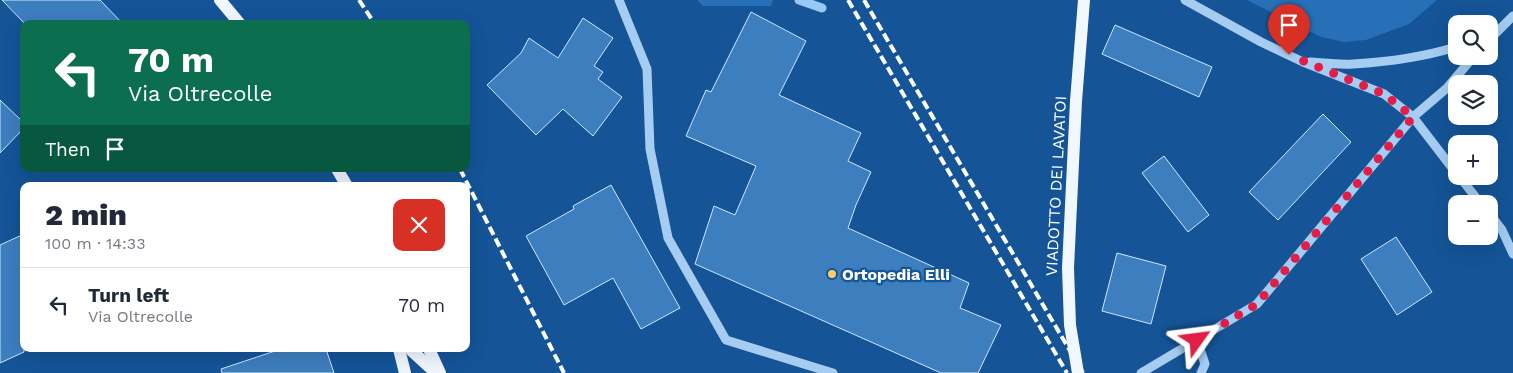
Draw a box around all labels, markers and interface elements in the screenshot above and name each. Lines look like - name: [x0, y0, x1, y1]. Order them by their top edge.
- pin: [1268, 4, 1310, 55]
- icon: arrive: [1275, 11, 1303, 39]
- map controls: [1448, 15, 1498, 245]
- button: search: [1448, 15, 1498, 65]
- text: 70 m: [128, 39, 214, 81]
- icon: left: [45, 40, 110, 105]
- button: layers: [1448, 75, 1498, 125]
- text: Via Oltrecolle: [128, 81, 273, 106]
- street label: VIADOTTO DEI LAVATOI: [1042, 95, 1070, 277]
- icon: arrive: [101, 135, 129, 163]
- button: +: [1448, 135, 1498, 185]
- text: Then: [45, 138, 91, 161]
- button: −: [1448, 195, 1498, 245]
- text: 2 min: [45, 197, 127, 232]
- button: close: [393, 199, 445, 251]
- text: 100 m · 14:33: [45, 234, 145, 253]
- place label: Ortopedia Elli: [842, 265, 950, 284]
- marker: Ortopedia Elli: [826, 268, 838, 280]
- text: Turn left: [88, 284, 169, 307]
- icon: left: [45, 291, 73, 319]
- text: 70 m: [398, 294, 445, 317]
- text: Via Oltrecolle: [88, 307, 193, 326]
- position arrow: [1170, 313, 1222, 365]

